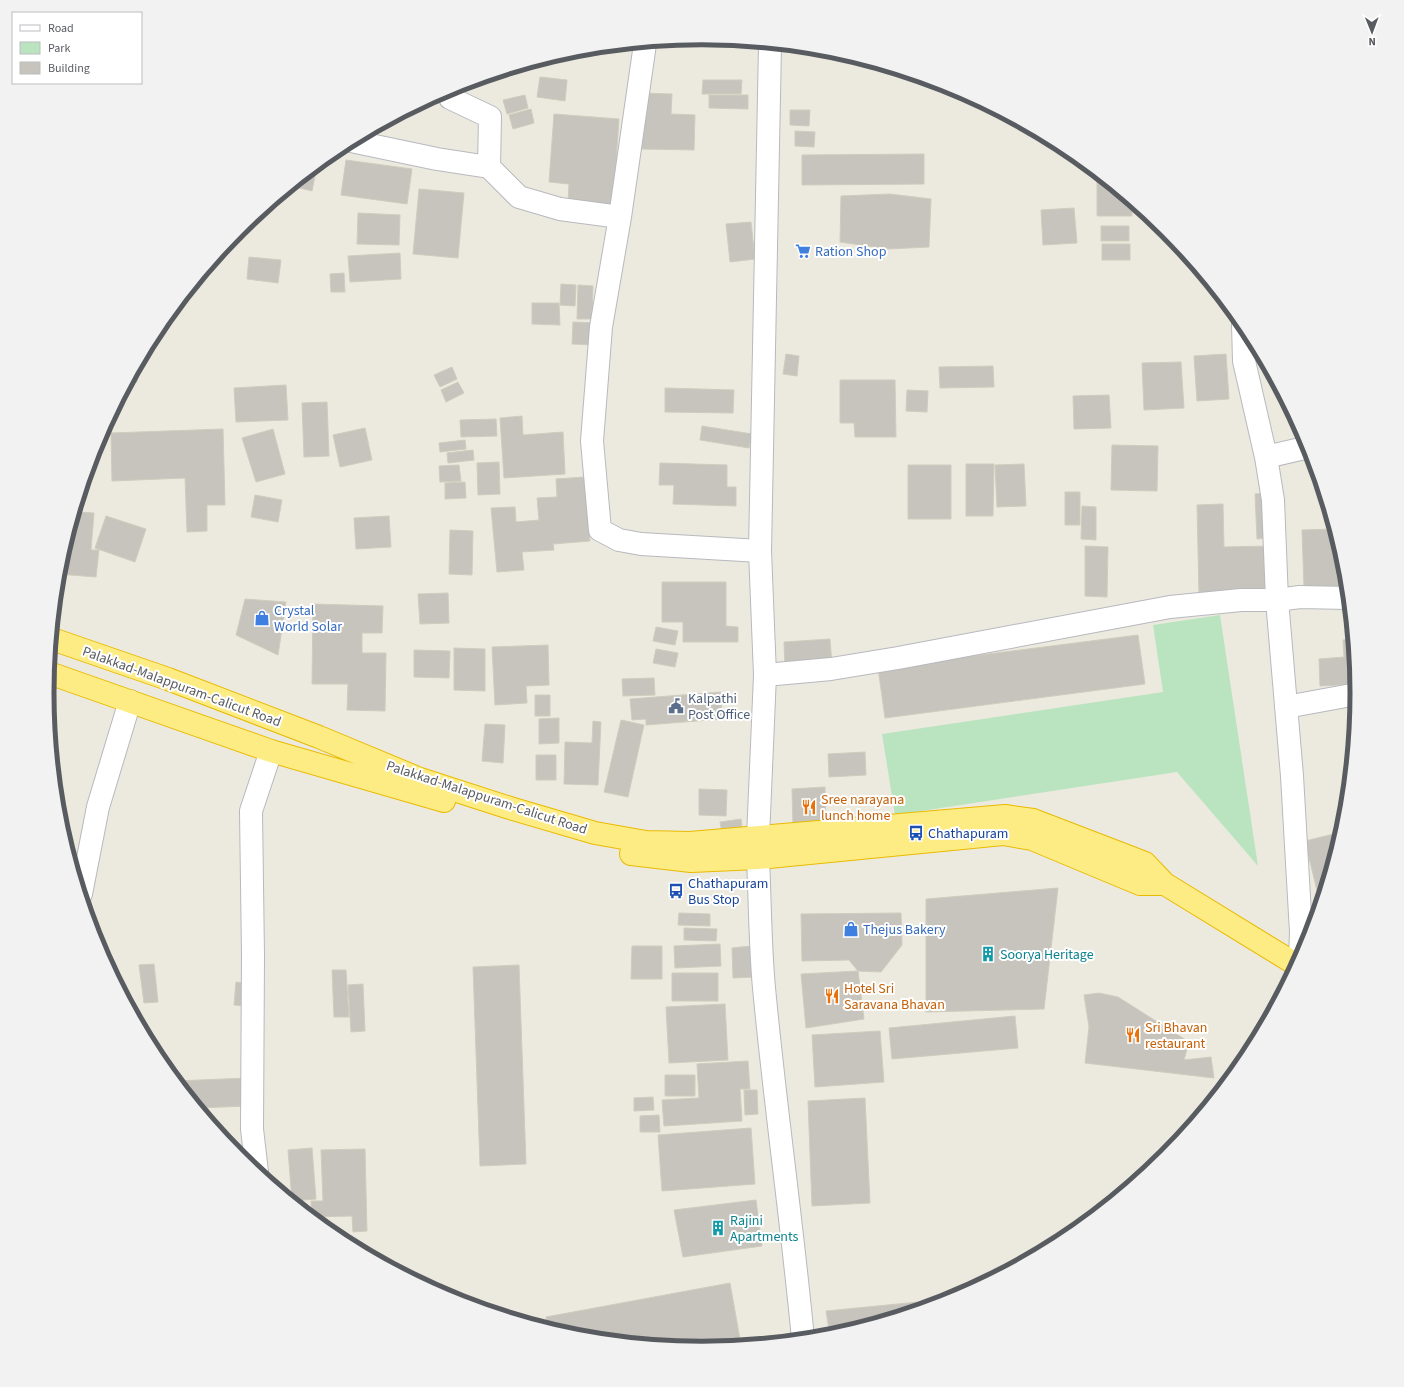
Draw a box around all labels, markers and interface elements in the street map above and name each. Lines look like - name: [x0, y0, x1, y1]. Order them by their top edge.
- legend: [12, 12, 142, 84]
- north arrow: [1352, 12, 1392, 52]
- text: Road: [48, 20, 74, 37]
- text: N: [1368, 34, 1376, 49]
- text: Park: [48, 40, 70, 57]
- text: Building: [48, 60, 90, 77]
- supermarket icon: Ration Shop: [794, 242, 812, 260]
- place label: Ration Shop: [815, 242, 887, 262]
- place label: Crystal World Solar: [274, 601, 342, 637]
- shop icon: Crystal World Solar: [253, 609, 271, 627]
- street label: Palakkad-Malappuram-Calicut Road: [80, 642, 284, 732]
- place label: Kalpathi Post Office: [688, 689, 750, 725]
- public building icon: Kalpathi Post Office: [667, 697, 685, 715]
- street label: Palakkad-Malappuram-Calicut Road: [384, 756, 590, 840]
- place label: Sree narayana lunch home: [821, 790, 904, 826]
- restaurant icon: Sree narayana lunch home: [800, 798, 818, 816]
- bus stop icon: Chathapuram: [907, 824, 925, 842]
- place label: Chathapuram: [928, 824, 1008, 844]
- place label: Chathapuram Bus Stop: [688, 874, 768, 910]
- bus stop icon: Chathapuram Bus Stop: [667, 882, 685, 900]
- shop icon: Thejus Bakery: [842, 920, 860, 938]
- place label: Thejus Bakery: [863, 920, 946, 940]
- building icon: Soorya Heritage: [979, 945, 997, 963]
- place label: Soorya Heritage: [1000, 945, 1094, 965]
- place label: Hotel Sri Saravana Bhavan: [844, 979, 945, 1015]
- restaurant icon: Hotel Sri Saravana Bhavan: [823, 987, 841, 1005]
- place label: Sri Bhavan restaurant: [1145, 1018, 1207, 1054]
- restaurant icon: Sri Bhavan restaurant: [1124, 1026, 1142, 1044]
- place label: Rajini Apartments: [730, 1211, 799, 1247]
- building icon: Rajini Apartments: [709, 1219, 727, 1237]

